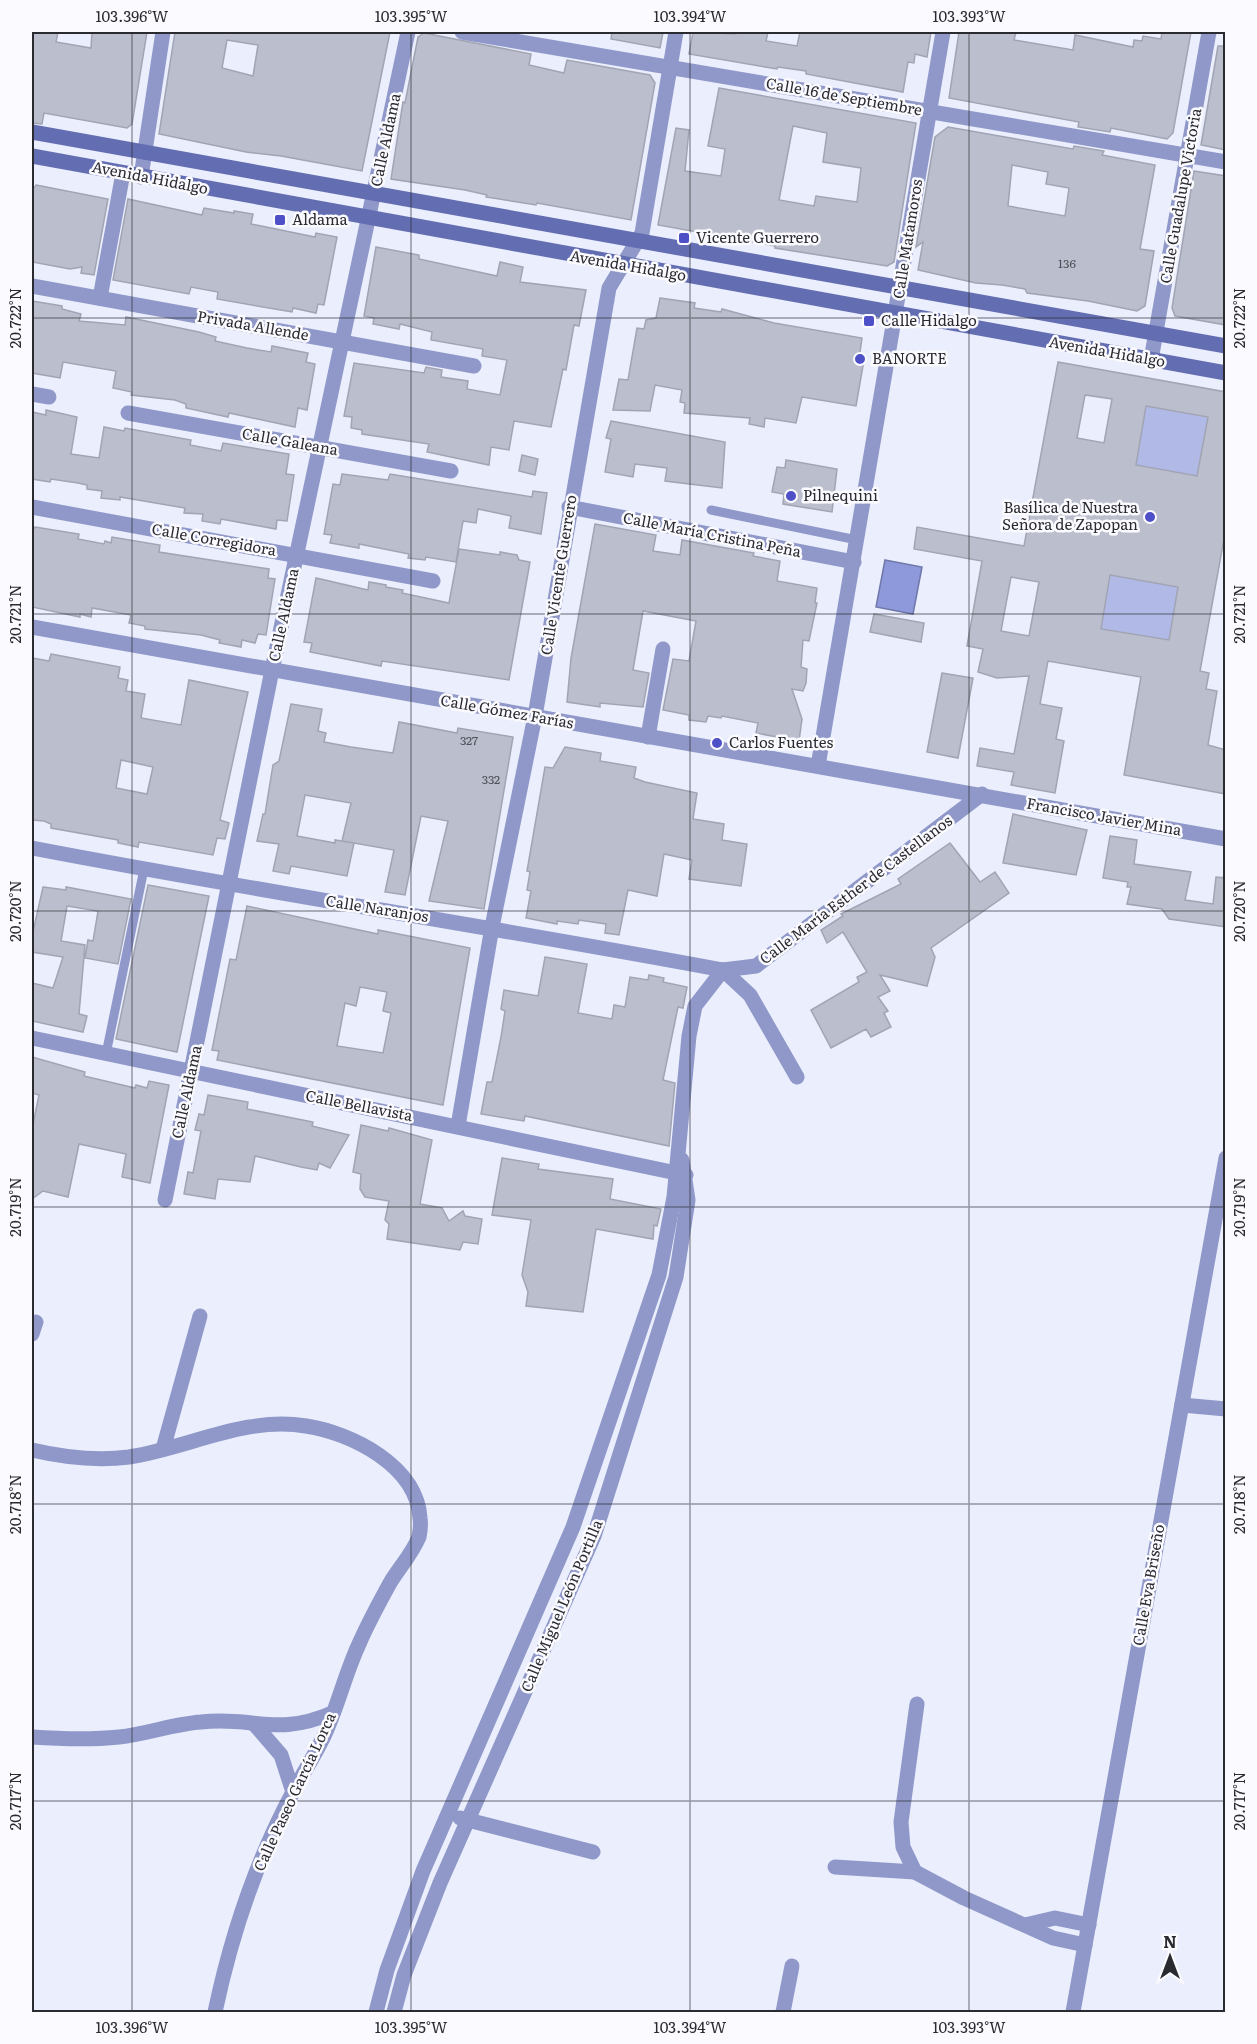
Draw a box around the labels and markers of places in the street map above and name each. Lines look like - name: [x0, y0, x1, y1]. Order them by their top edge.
- place label: Aldama: [292, 207, 349, 230]
- marker: Aldama: [273, 213, 287, 227]
- place label: Vicente Guerrero: [696, 225, 819, 248]
- marker: Vicente Guerrero: [677, 231, 691, 245]
- place label: Calle Hidalgo: [881, 308, 977, 331]
- marker: Calle Hidalgo: [862, 314, 876, 328]
- place label: BANORTE: [872, 346, 947, 369]
- marker: BANORTE: [853, 352, 867, 366]
- place label: Pilnequini: [803, 483, 878, 506]
- marker: Pilnequini: [784, 489, 798, 503]
- place label: Basílica de Nuestra Señora de Zapopan: [1002, 495, 1139, 535]
- marker: Basílica de Nuestra Señora de Zapopan: [1143, 510, 1157, 524]
- place label: Carlos Fuentes: [729, 730, 833, 753]
- marker: Carlos Fuentes: [710, 736, 724, 750]

